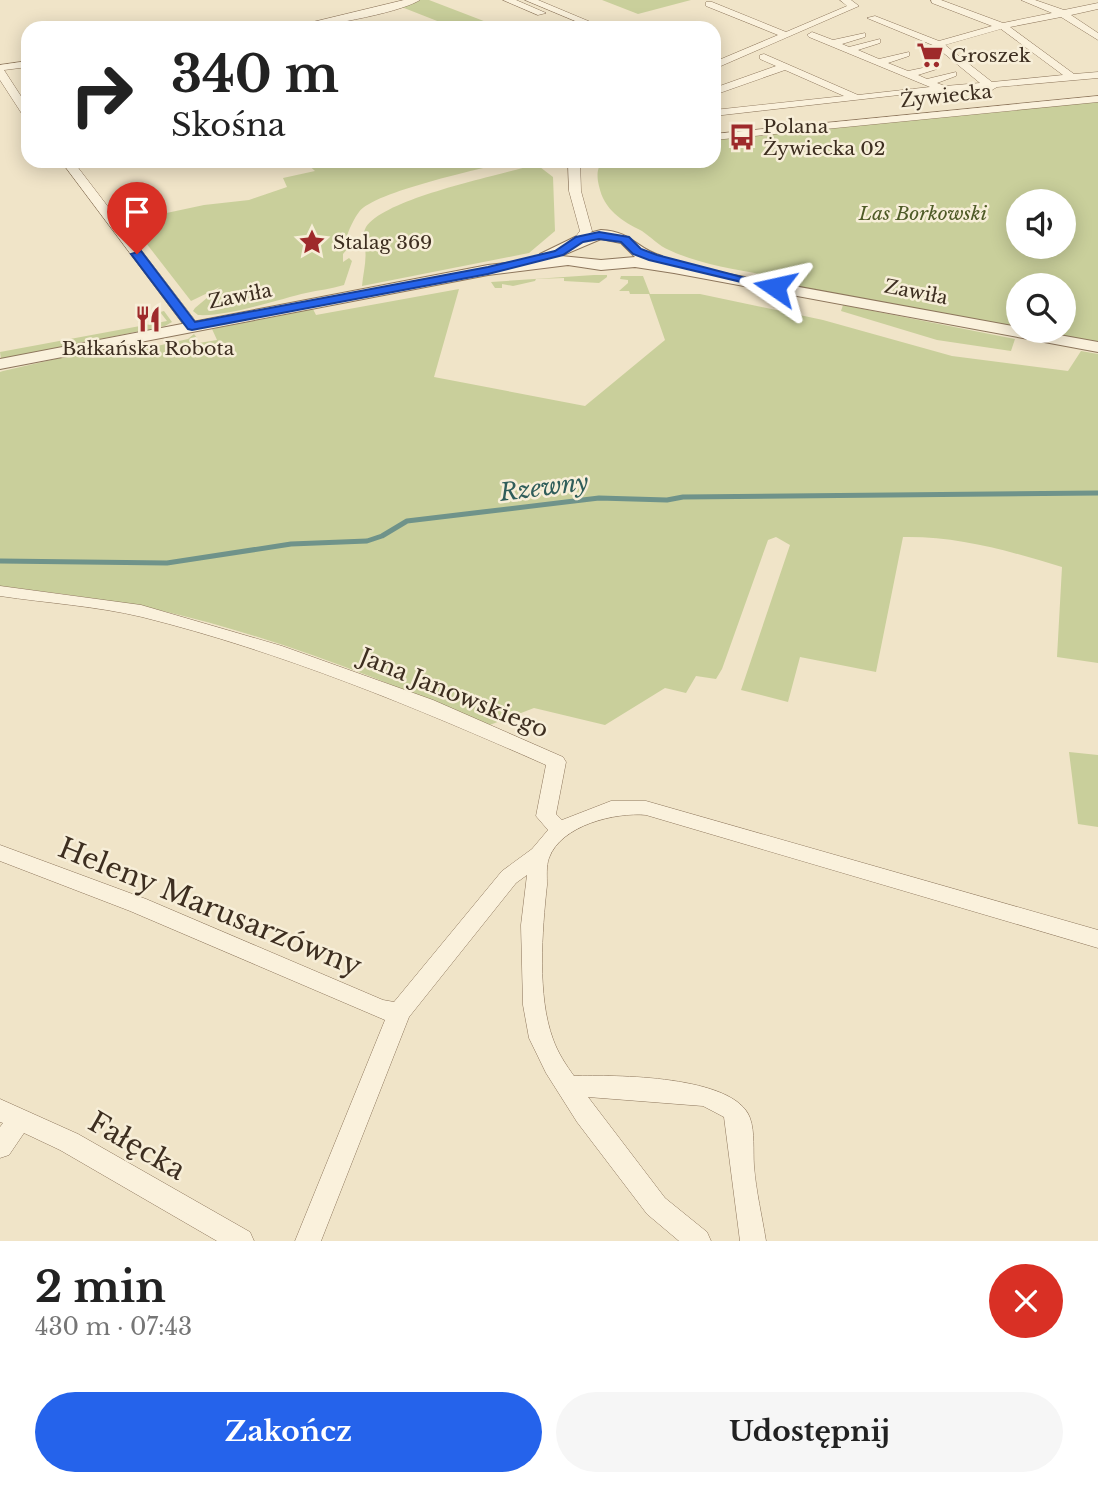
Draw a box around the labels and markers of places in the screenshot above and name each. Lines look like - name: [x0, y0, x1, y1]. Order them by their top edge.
- supermarket icon: Groszek: [915, 40, 945, 70]
- place label: Groszek: [951, 44, 1031, 67]
- place label: Polana Żywiecka 02: [763, 115, 885, 160]
- bus stop icon: Polana Żywiecka 02: [727, 122, 757, 152]
- pin: [107, 182, 167, 254]
- place icon: Stalag 369: [297, 227, 327, 257]
- place label: Stalag 369: [333, 231, 432, 254]
- restaurant icon: Bałkańska Robota: [133, 304, 163, 334]
- place label: Bałkańska Robota: [62, 337, 235, 360]

